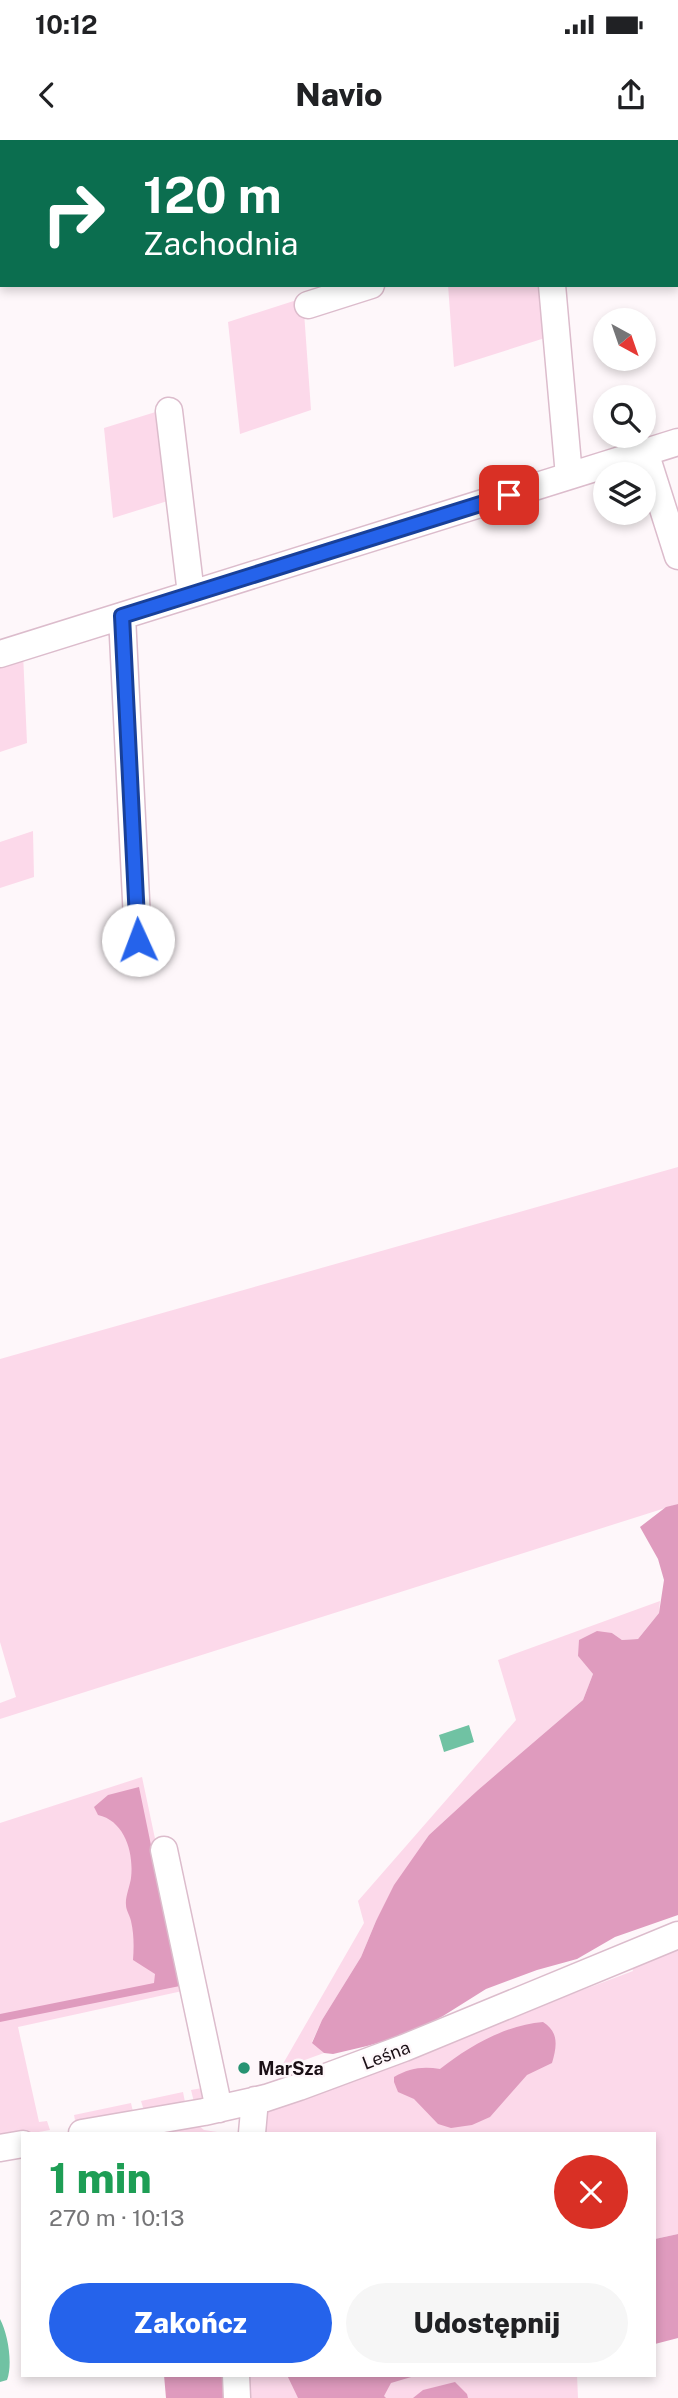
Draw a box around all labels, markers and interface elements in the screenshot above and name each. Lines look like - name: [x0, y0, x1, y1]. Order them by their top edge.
- text: 10:12: [35, 9, 98, 40]
- icon: back: [28, 76, 66, 114]
- text: Navio: [295, 76, 383, 113]
- icon: share: [612, 76, 650, 114]
- text: 120 m: [143, 166, 282, 224]
- icon: right: [28, 168, 119, 259]
- text: Zachodnia: [143, 225, 298, 262]
- north arrow: [593, 308, 656, 371]
- map controls: [593, 308, 656, 525]
- button: search: [593, 385, 656, 448]
- button: layers: [593, 462, 656, 525]
- pin: [479, 465, 539, 525]
- icon: arrive: [490, 476, 528, 514]
- position arrow: [101, 903, 175, 977]
- street label: Leśna: [359, 2036, 413, 2074]
- place label: MarSza: [258, 2058, 324, 2079]
- marker: MarSza: [236, 2060, 252, 2076]
- text: 1 min: [49, 2153, 152, 2202]
- button: close: [554, 2155, 628, 2229]
- text: 270 m · 10:13: [49, 2204, 184, 2231]
- button: Zakończ: [49, 2283, 332, 2363]
- button: Udostępnij: [346, 2283, 628, 2363]

